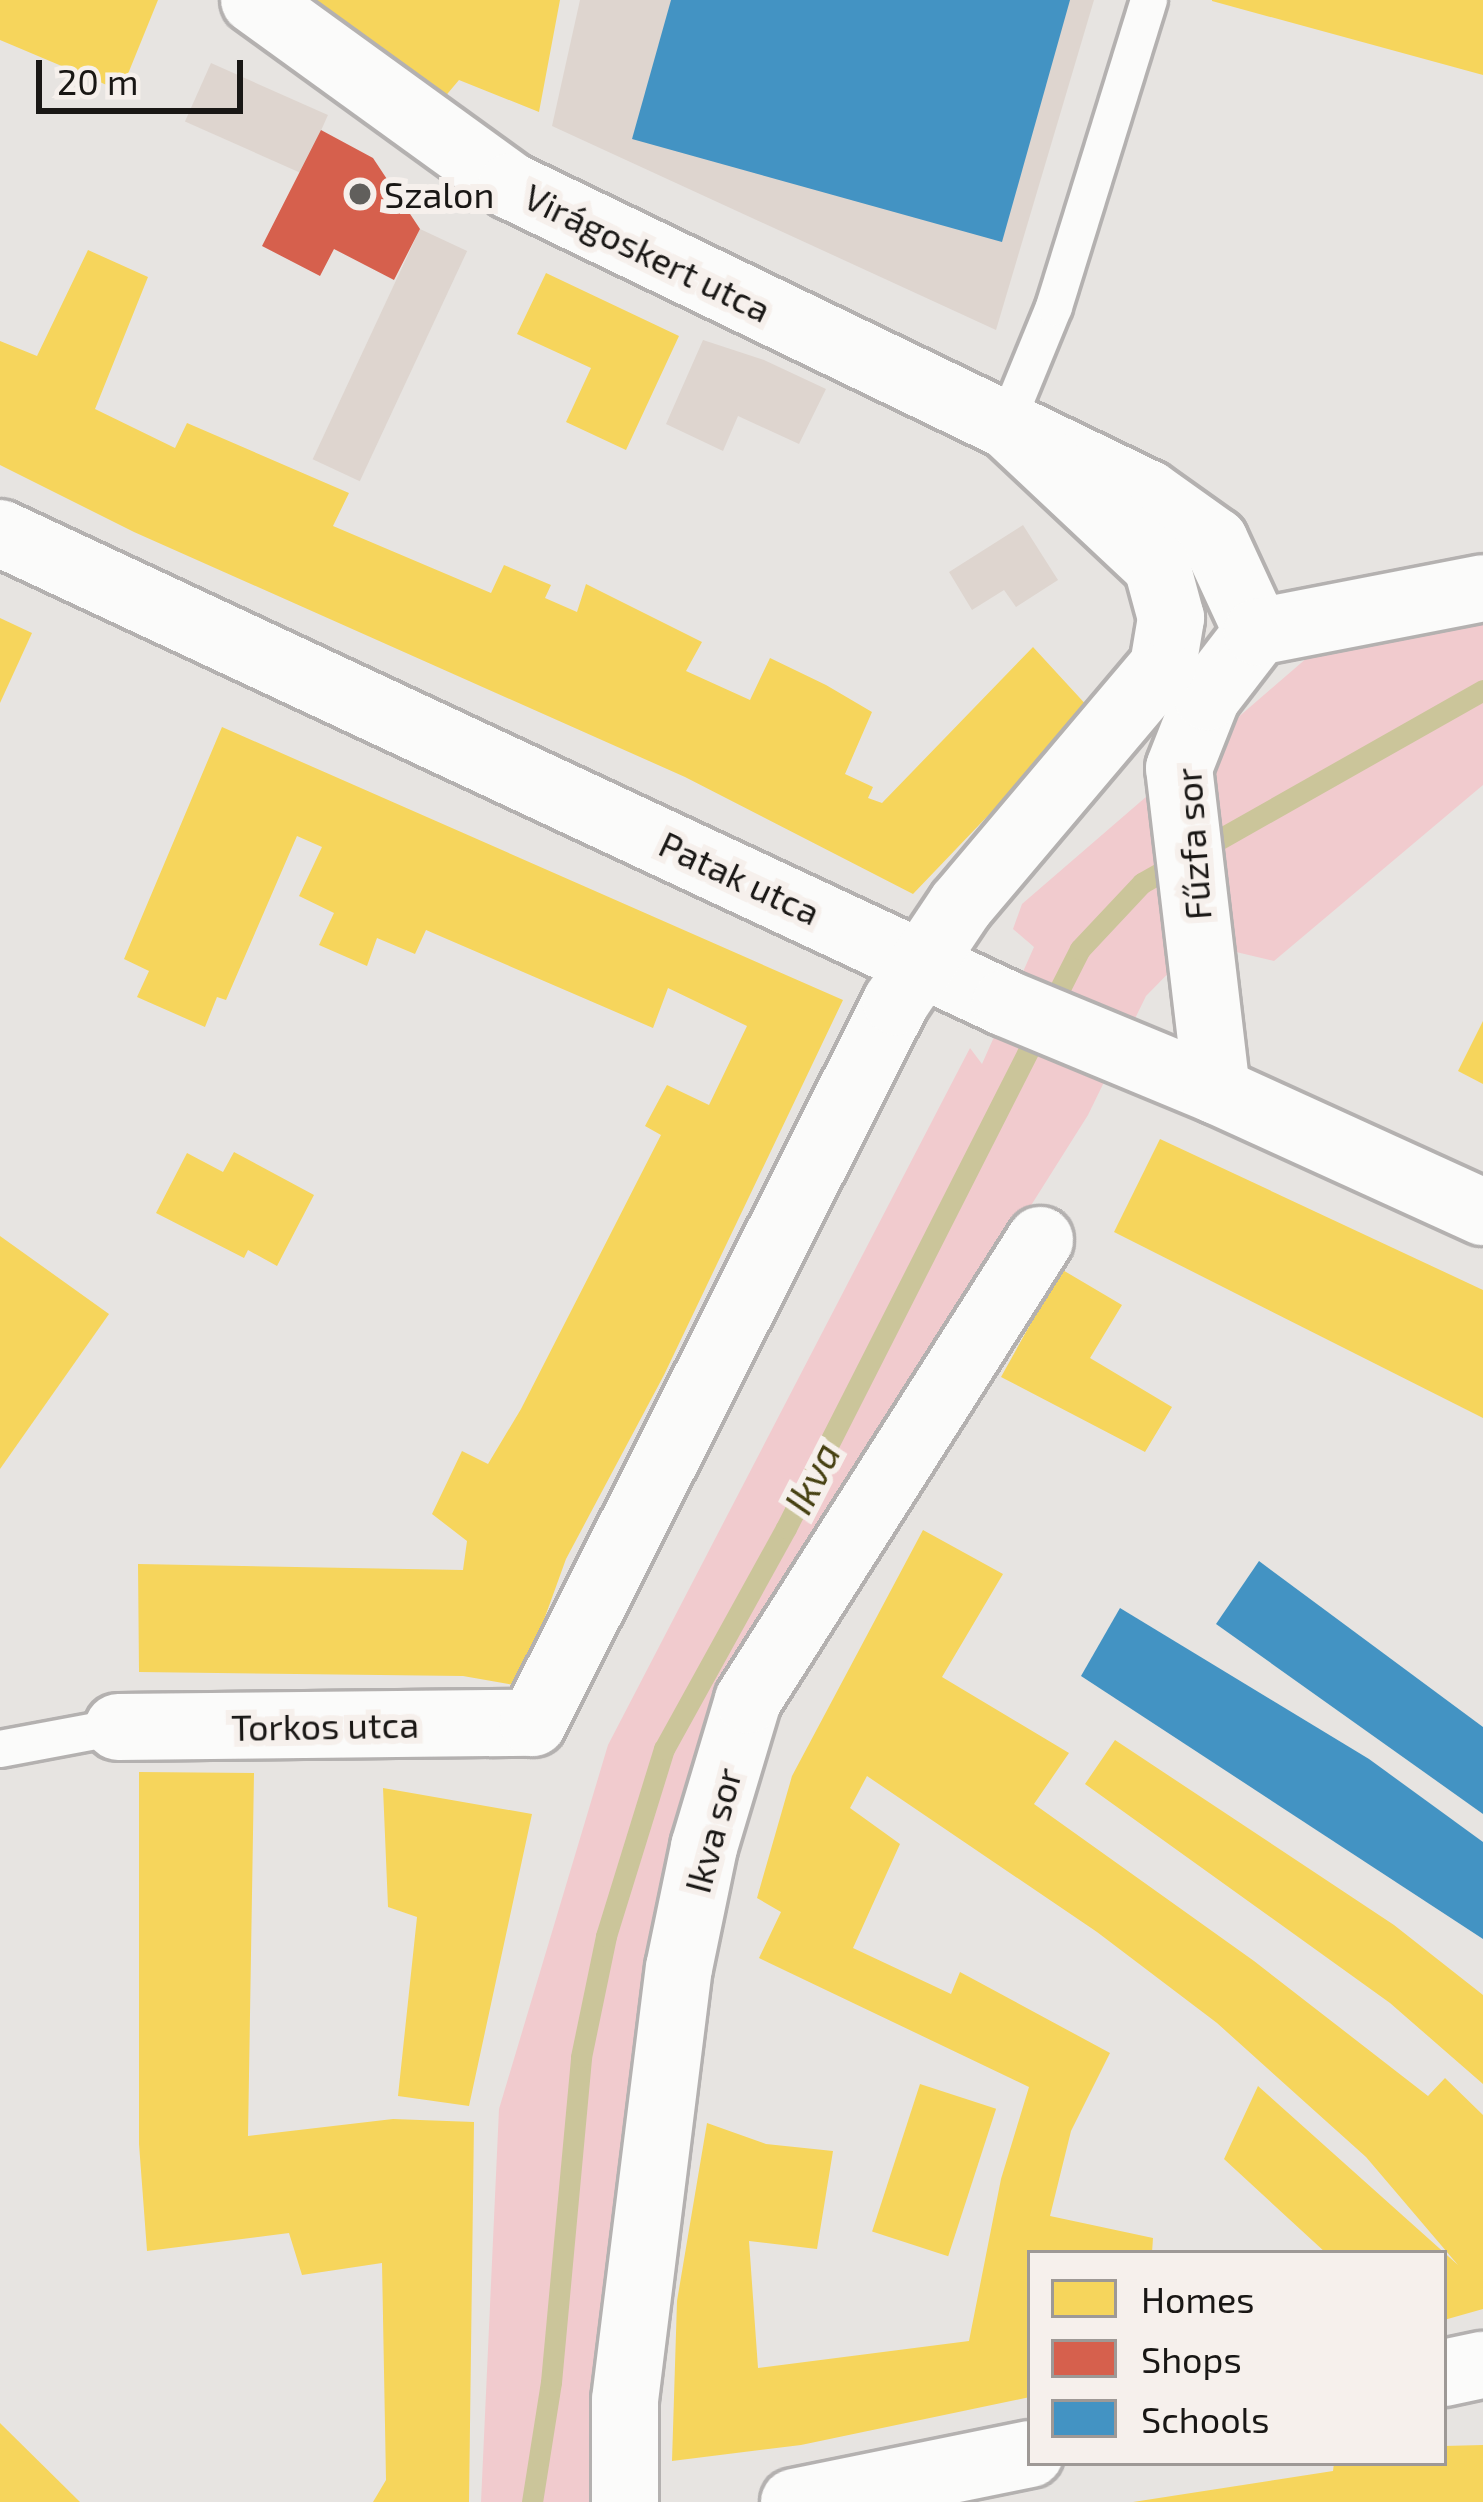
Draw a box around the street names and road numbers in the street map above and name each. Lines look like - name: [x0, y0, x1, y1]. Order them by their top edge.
- street label: Virágoskert utca: [518, 174, 778, 330]
- street label: Fűzfa sor: [1165, 767, 1219, 921]
- street label: Patak utca: [653, 821, 827, 933]
- street label: Torkos utca: [231, 1702, 419, 1748]
- street label: Ikva sor: [675, 1763, 749, 1897]

